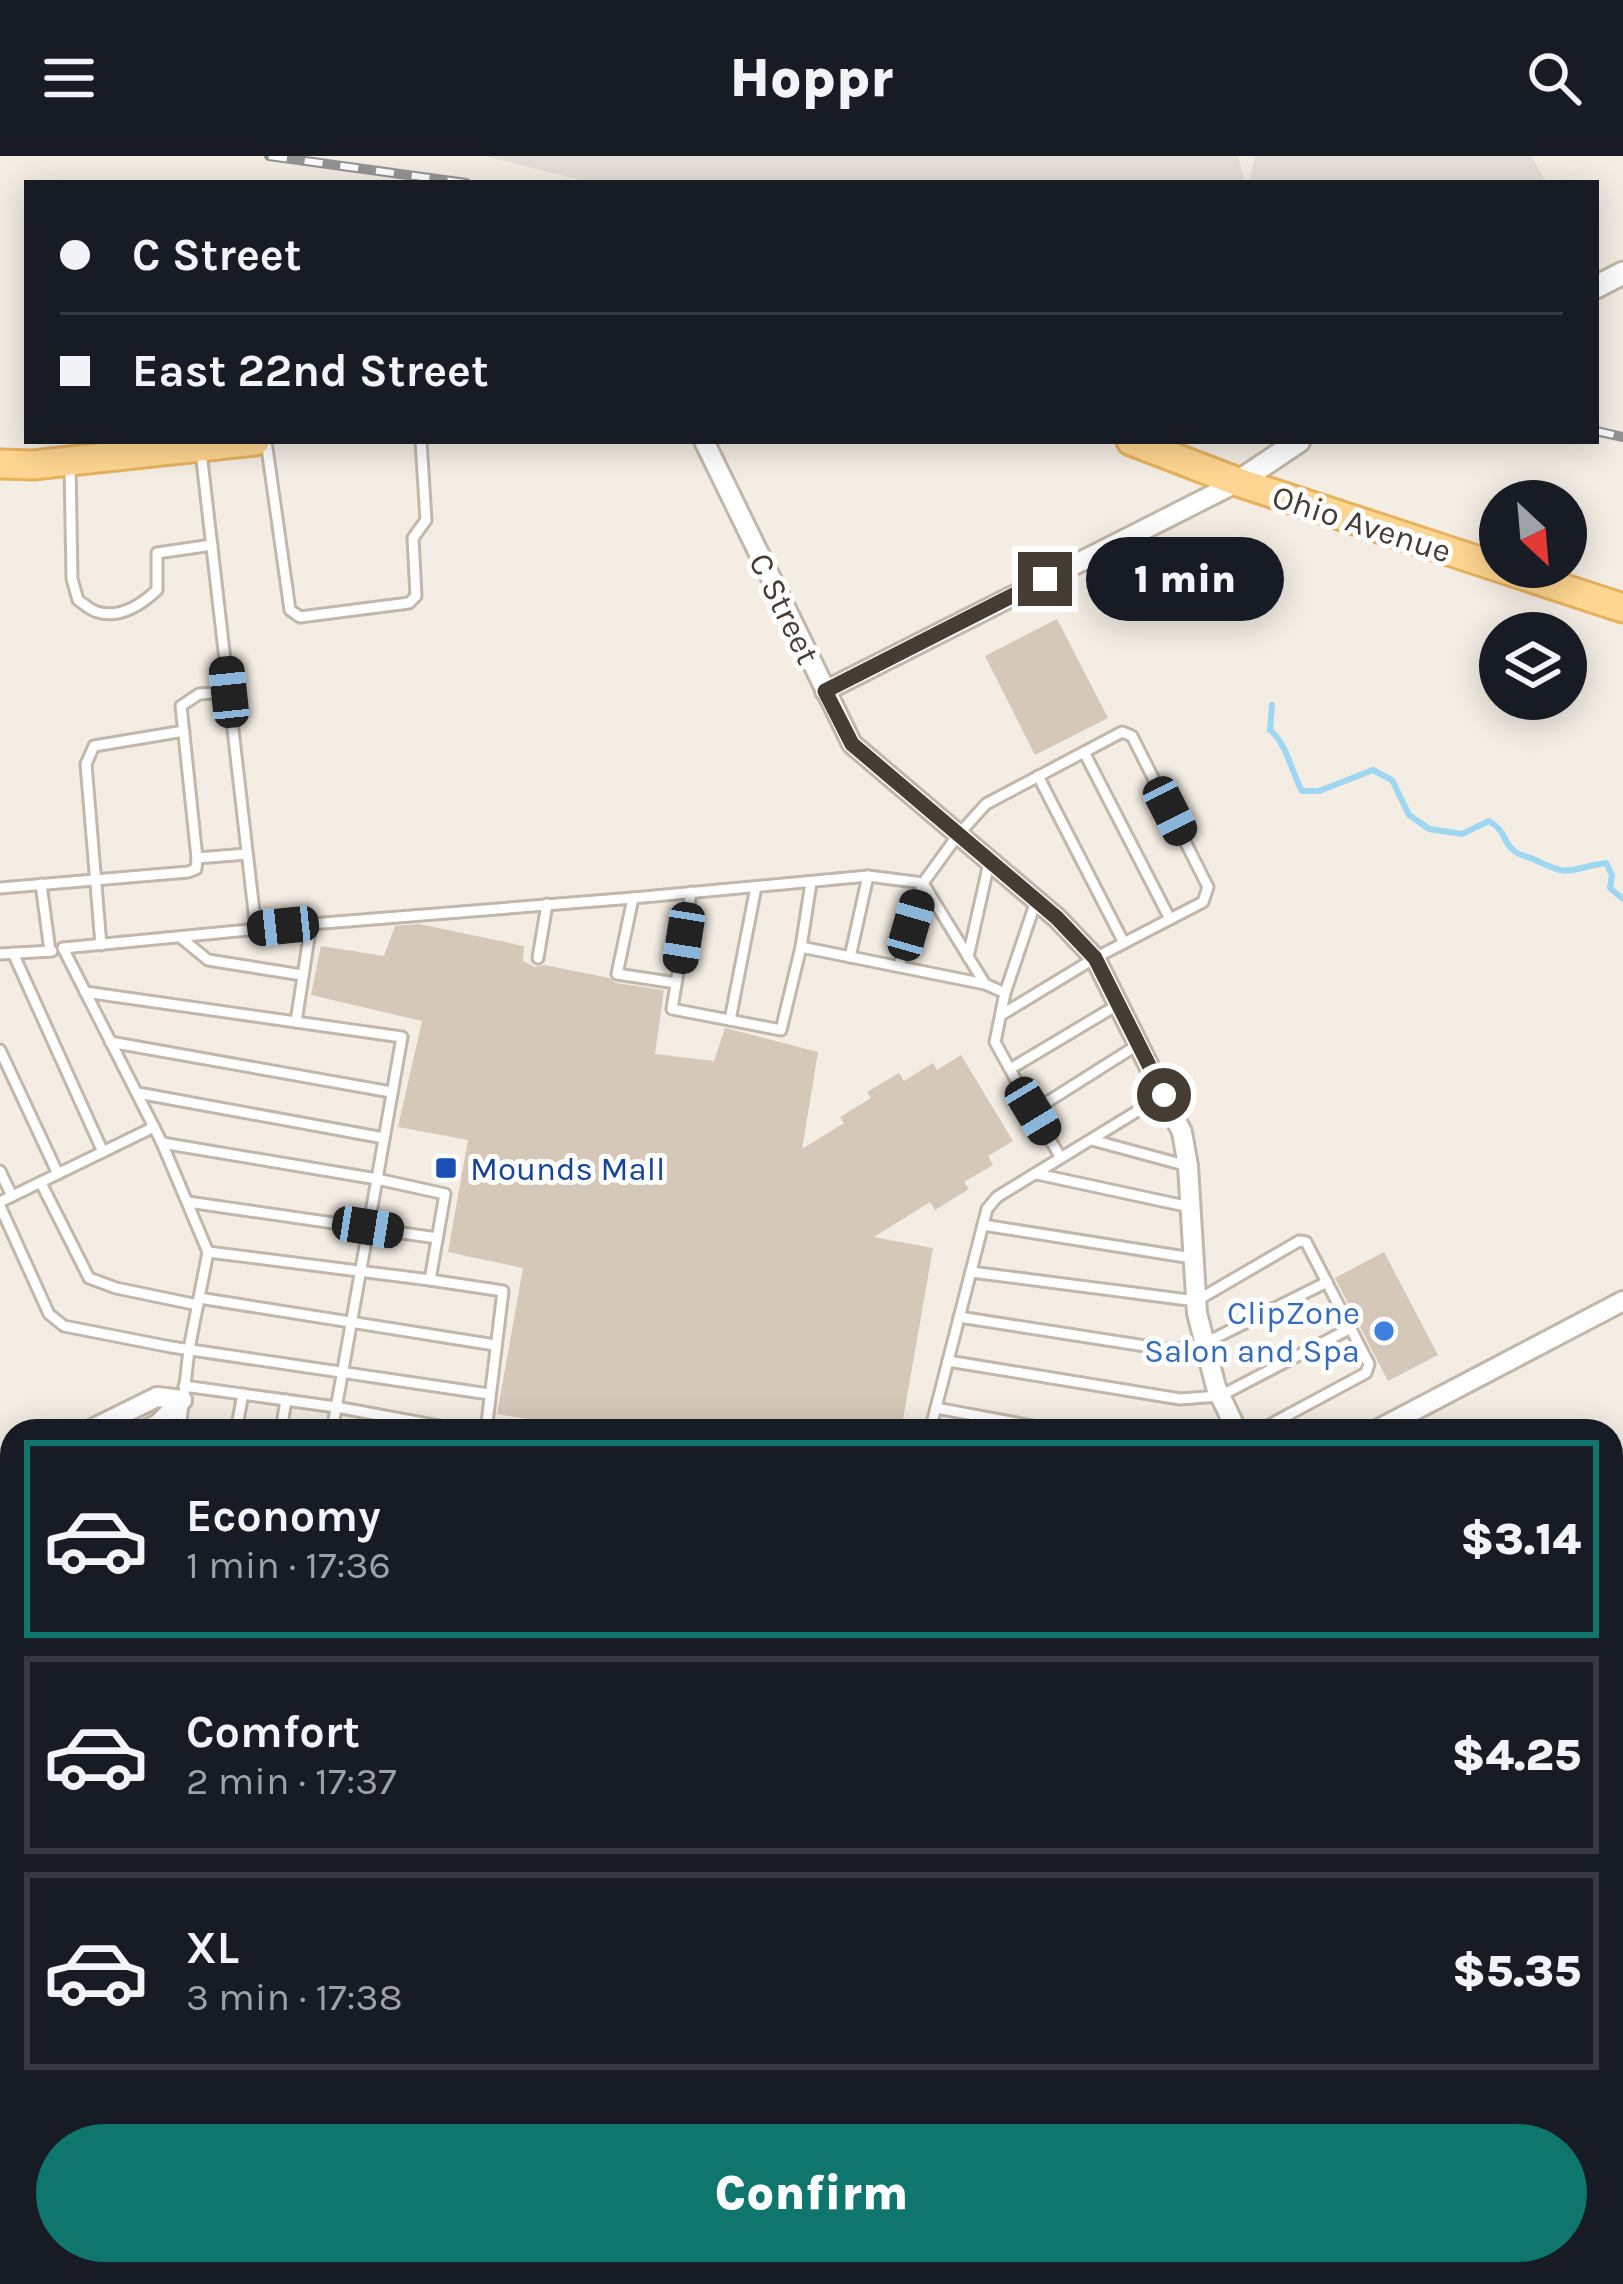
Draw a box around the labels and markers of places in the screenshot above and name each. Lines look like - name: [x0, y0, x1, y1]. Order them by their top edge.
- place label: Mounds Mall: [470, 1150, 665, 1188]
- marker: Mounds Mall: [433, 1155, 459, 1181]
- place label: ClipZone Salon and Spa: [1144, 1294, 1360, 1370]
- marker: ClipZone Salon and Spa: [1371, 1318, 1397, 1344]

